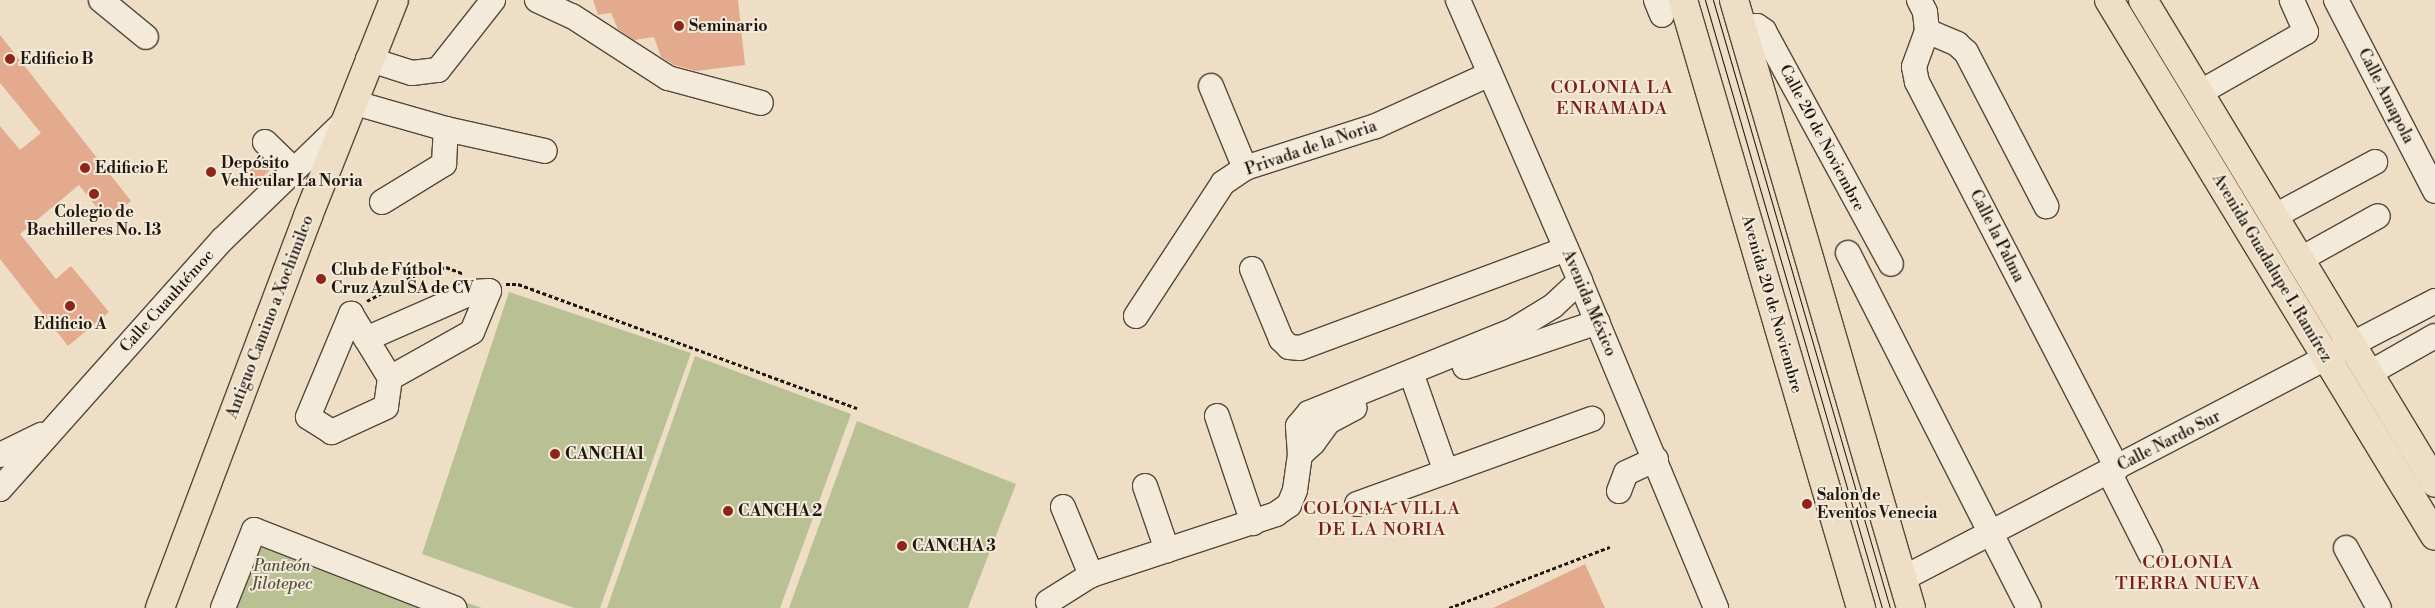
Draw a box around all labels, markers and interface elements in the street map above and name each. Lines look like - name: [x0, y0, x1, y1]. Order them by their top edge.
- place label: Seminario: [689, 16, 768, 36]
- marker: Seminario: [673, 20, 685, 32]
- street label: Calle Amapola: [2354, 45, 2418, 147]
- place label: Edificio B: [20, 49, 94, 69]
- marker: Edificio B: [4, 53, 16, 65]
- street label: Calle 20 de Noviembre: [1775, 61, 1869, 215]
- district label: COLONIA LA ENRAMADA: [1549, 78, 1675, 120]
- street label: Privada de la Noria: [1243, 116, 1379, 180]
- place label: Depósito Vehicular La Noria: [221, 153, 363, 191]
- place label: Edificio E: [95, 158, 168, 178]
- marker: Edificio E: [79, 162, 91, 174]
- marker: Depósito Vehicular La Noria: [205, 166, 217, 178]
- street label: Avenida Guadalupe I. Ramírez: [2208, 170, 2336, 366]
- street label: Calle la Palma: [1965, 187, 2029, 285]
- marker: Colegio de Bachilleres No. 13: [88, 188, 100, 200]
- place label: Colegio de Bachilleres No. 13: [27, 202, 161, 240]
- street label: Antiguo Camino a Xochimilco: [222, 213, 318, 421]
- street label: Avenida 20 de Noviembre: [1737, 213, 1807, 395]
- street label: Calle Cuauhtémoc: [116, 246, 218, 356]
- street label: Avenida México: [1558, 247, 1620, 359]
- place label: Club de Fútbol Cruz Azul SA de CV: [331, 260, 474, 298]
- marker: Club de Fútbol Cruz Azul SA de CV: [315, 273, 327, 285]
- marker: Edificio A: [64, 300, 76, 312]
- place label: Edificio A: [34, 314, 106, 334]
- street label: Calle Nardo Sur: [2114, 407, 2224, 475]
- place label: CANCHA1: [565, 444, 644, 464]
- marker: CANCHA1: [549, 448, 561, 460]
- place label: Salon de Eventos Venecia: [1817, 485, 1937, 523]
- marker: Salon de Eventos Venecia: [1801, 498, 1813, 510]
- district label: COLONIA VILLA DE LA NORIA: [1302, 499, 1462, 542]
- place label: CANCHA 2: [738, 501, 822, 521]
- marker: CANCHA 2: [722, 505, 734, 517]
- place label: CANCHA 3: [912, 536, 996, 556]
- marker: CANCHA 3: [896, 540, 908, 552]
- district label: COLONIA TIERRA NUEVA: [2113, 553, 2263, 596]
- park label: Panteón Jilotepec: [251, 556, 313, 594]

